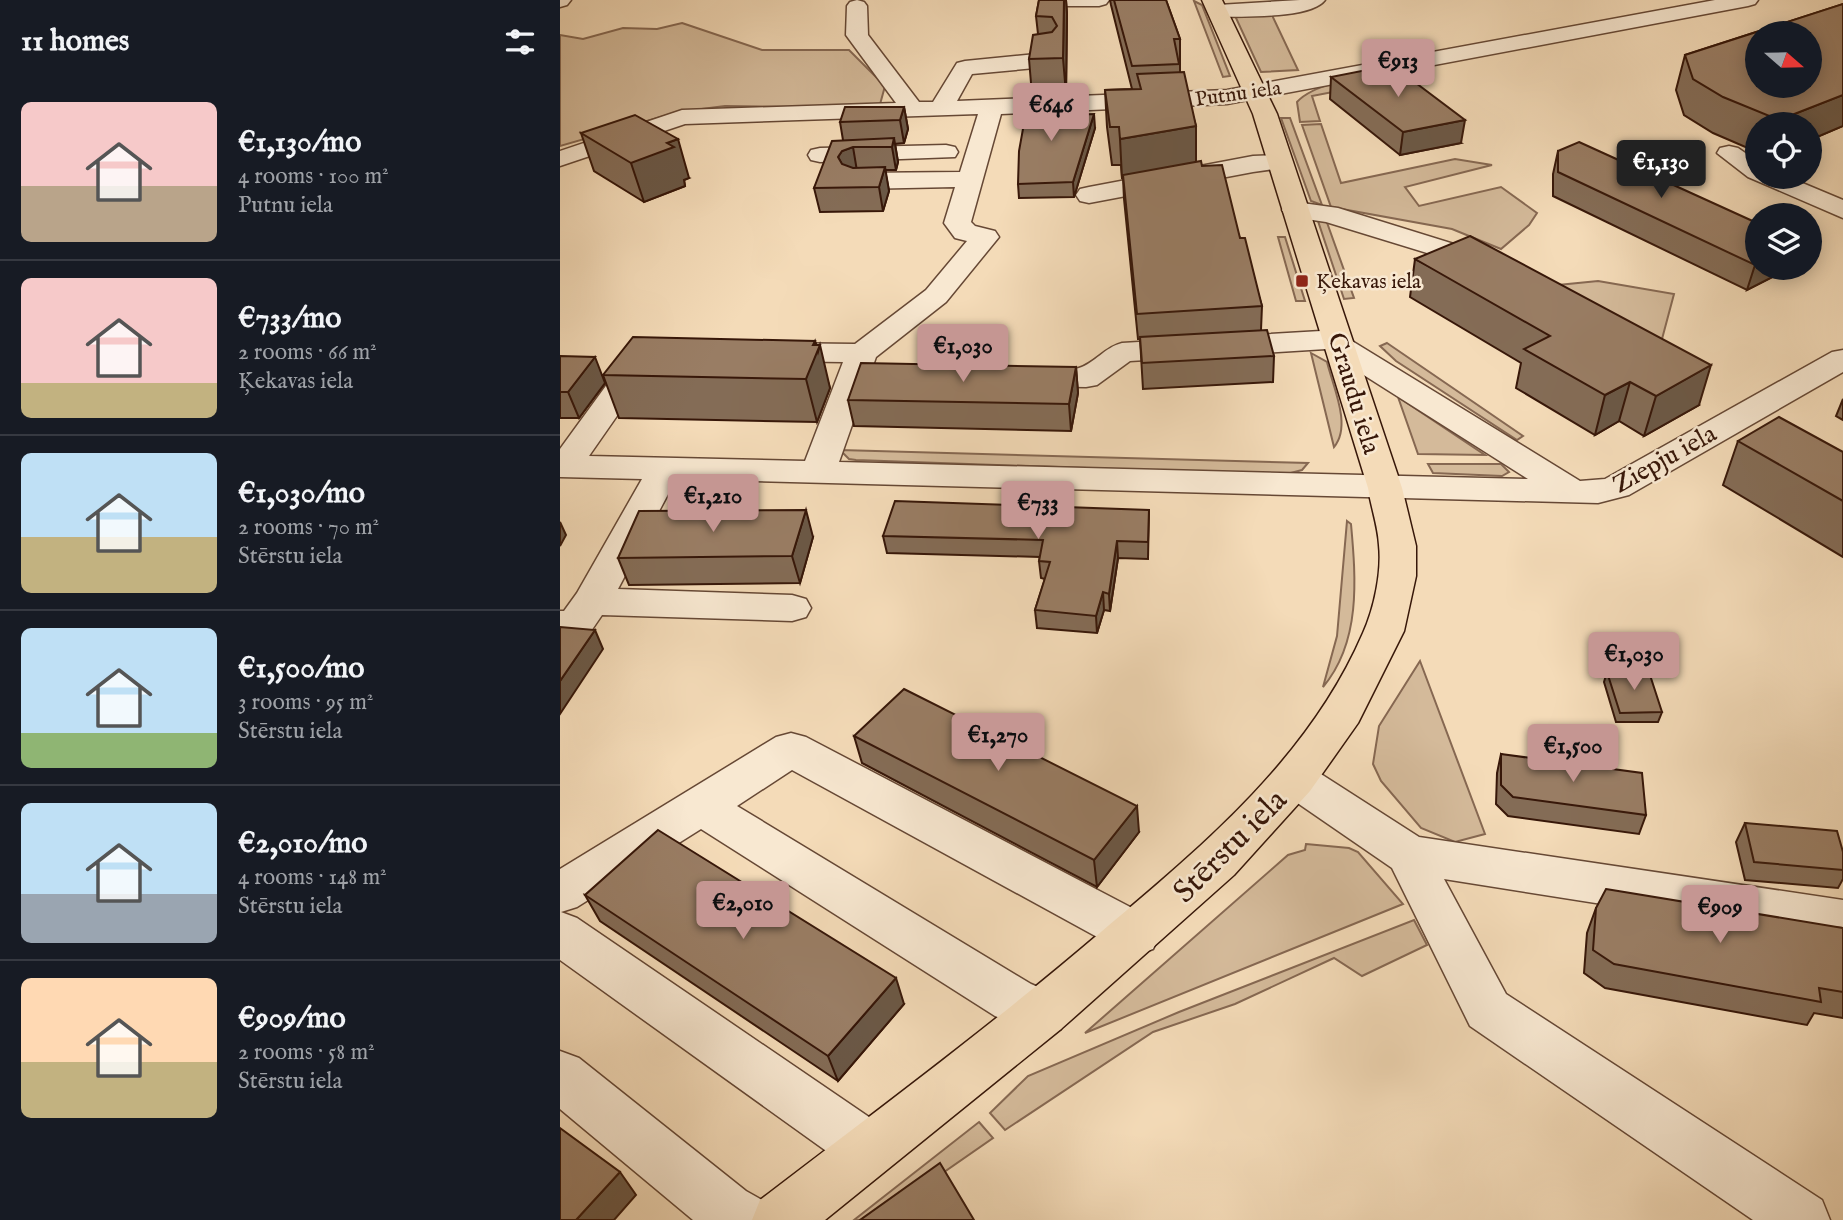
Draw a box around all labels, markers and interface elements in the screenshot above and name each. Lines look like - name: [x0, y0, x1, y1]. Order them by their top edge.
- north arrow: [1745, 21, 1822, 98]
- map controls: [1745, 21, 1822, 280]
- text: 11 homes: [21, 23, 129, 61]
- icon: filters: [501, 23, 539, 61]
- pin: €913: [1357, 40, 1439, 99]
- text: €913: [1378, 47, 1418, 76]
- street label: Putnu iela: [1193, 75, 1284, 114]
- pin: €646: [1010, 83, 1092, 143]
- text: €646: [1029, 91, 1073, 120]
- button: locate: [1745, 112, 1822, 189]
- text: €1,130/mo: [238, 124, 361, 162]
- icon: home: [77, 130, 161, 214]
- pin: €1,130: [1604, 140, 1718, 200]
- text: €1,130: [1633, 148, 1689, 177]
- text: 4 rooms · 100 m²: [238, 162, 389, 191]
- text: Putnu iela: [238, 191, 333, 220]
- button: layers: [1745, 203, 1822, 280]
- place label: Ķekavas iela: [1316, 269, 1422, 296]
- marker: Ķekavas iela: [1294, 273, 1310, 289]
- text: €733/mo: [238, 300, 341, 338]
- icon: home: [77, 306, 161, 390]
- pin: €1,030: [906, 324, 1020, 384]
- street label: Graudu iela: [1319, 329, 1388, 459]
- text: €1,030: [933, 332, 993, 361]
- text: 2 rooms · 66 m²: [238, 338, 377, 367]
- text: Ķekavas iela: [238, 367, 353, 396]
- street label: Ziepju iela: [1607, 417, 1723, 501]
- text: €1,030/mo: [238, 475, 365, 513]
- pin: €1,210: [656, 475, 770, 534]
- icon: home: [77, 481, 161, 565]
- text: €1,210: [684, 482, 742, 511]
- pin: €733: [997, 482, 1079, 541]
- text: €733: [1017, 489, 1059, 518]
- text: 2 rooms · 70 m²: [238, 513, 379, 542]
- text: Stērstu iela: [238, 542, 342, 571]
- pin: €1,030: [1577, 632, 1691, 692]
- text: €1,030: [1604, 640, 1664, 669]
- text: €1,500/mo: [238, 650, 364, 688]
- icon: home: [77, 656, 161, 740]
- text: 3 rooms · 95 m²: [238, 688, 373, 717]
- pin: €1,270: [941, 714, 1055, 773]
- text: Stērstu iela: [238, 717, 342, 746]
- text: €1,270: [968, 721, 1028, 750]
- pin: €1,500: [1516, 724, 1630, 784]
- text: €1,500: [1543, 732, 1603, 761]
- street label: Stērstu iela: [1165, 781, 1297, 913]
- text: €2,010/mo: [238, 825, 367, 863]
- icon: home: [77, 831, 161, 915]
- text: 4 rooms · 148 m²: [238, 863, 387, 892]
- pin: €2,010: [686, 881, 800, 941]
- pin: €909: [1679, 886, 1761, 945]
- text: €2,010: [712, 889, 774, 918]
- text: Stērstu iela: [238, 892, 342, 921]
- text: €909: [1698, 893, 1742, 922]
- text: €909/mo: [238, 1000, 346, 1038]
- icon: home: [77, 1006, 161, 1090]
- text: 2 rooms · 58 m²: [238, 1038, 375, 1067]
- text: Stērstu iela: [238, 1067, 342, 1096]

